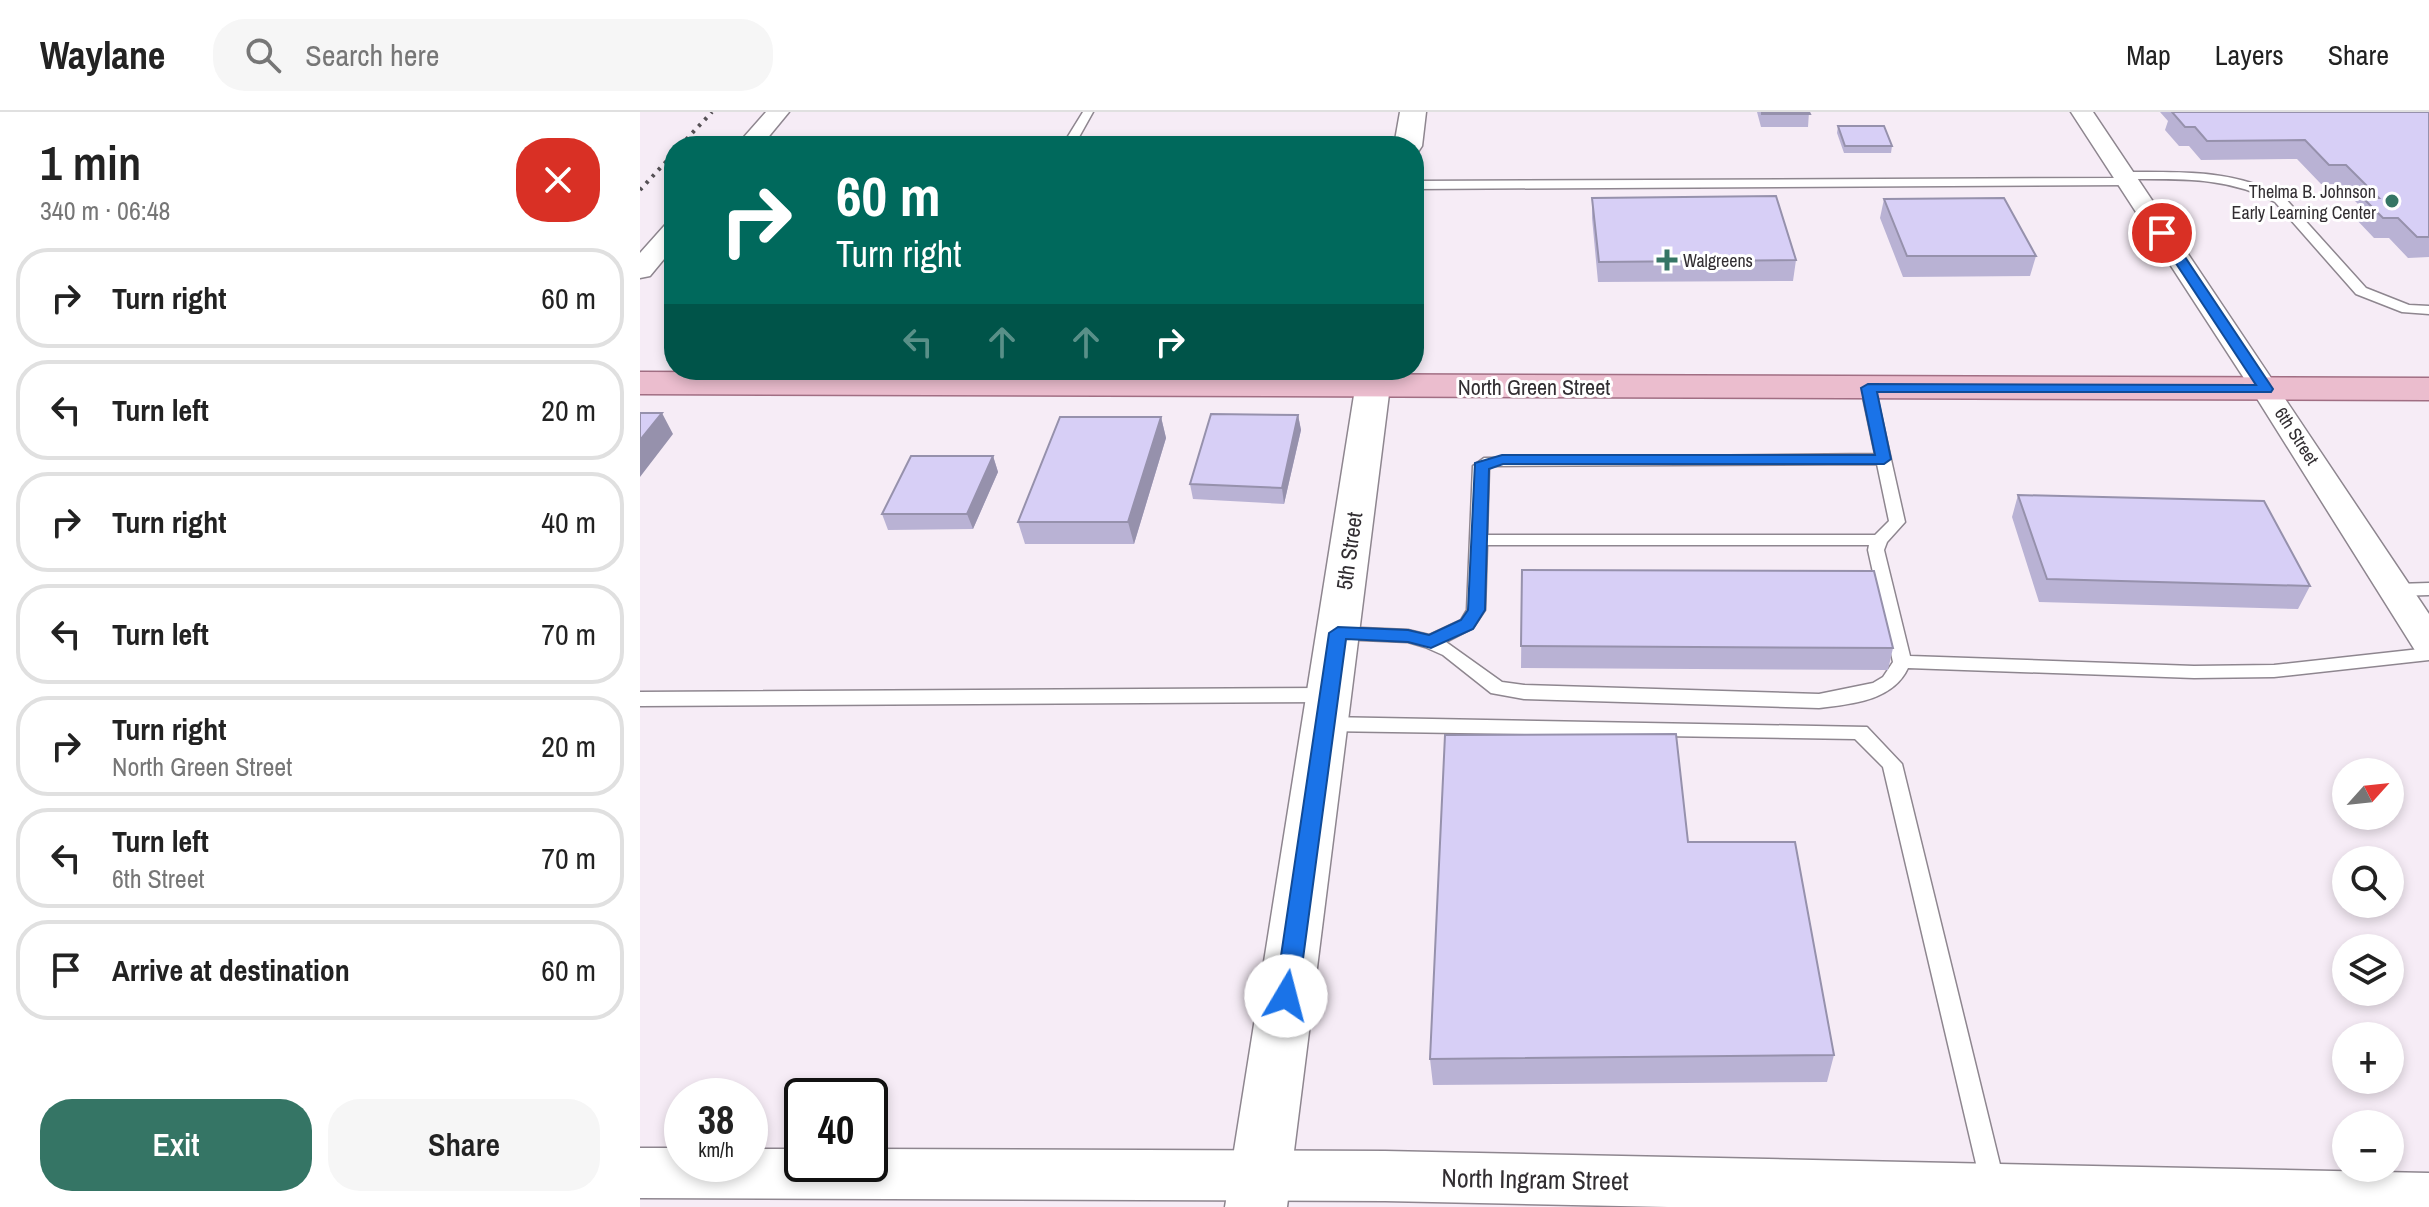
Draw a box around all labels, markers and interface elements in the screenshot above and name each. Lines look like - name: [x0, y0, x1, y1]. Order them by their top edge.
- search box: [213, 19, 773, 91]
- text: Waylane: [40, 30, 165, 81]
- icon: search: [241, 33, 285, 77]
- text: Search here: [305, 35, 439, 75]
- text: Map: [2126, 36, 2171, 74]
- text: Layers: [2215, 36, 2284, 74]
- text: Share: [2328, 36, 2389, 74]
- text: 1 min: [40, 130, 141, 195]
- button: close: [516, 138, 600, 222]
- text: 60 m: [836, 158, 941, 233]
- icon: right: [704, 168, 808, 272]
- place label: Thelma B. Johnson Early Learning Center: [2232, 179, 2376, 225]
- marker: Thelma B. Johnson Early Learning Center: [2383, 192, 2401, 210]
- text: 340 m · 06:48: [40, 193, 170, 228]
- pin: [2128, 199, 2196, 267]
- icon: arrive: [2140, 211, 2184, 255]
- text: Turn right: [836, 230, 961, 278]
- place label: Walgreens: [1683, 248, 1753, 273]
- marker: Walgreens: [1658, 251, 1676, 269]
- icon: right: [44, 276, 88, 320]
- text: Turn right: [112, 278, 226, 318]
- text: 60 m: [541, 278, 596, 318]
- icon: left: [896, 320, 940, 364]
- icon: ahead: [980, 320, 1024, 364]
- icon: ahead: [1064, 320, 1108, 364]
- icon: right: [1148, 320, 1192, 364]
- street label: North Green Street: [1458, 372, 1610, 402]
- icon: left: [44, 388, 88, 432]
- text: Turn left: [112, 390, 209, 430]
- text: 20 m: [541, 390, 596, 430]
- street label: 6th Street: [2269, 402, 2325, 470]
- icon: right: [44, 500, 88, 544]
- text: Turn right: [112, 502, 226, 542]
- text: 40 m: [541, 502, 596, 542]
- street label: 5th Street: [1329, 510, 1369, 592]
- icon: left: [44, 612, 88, 656]
- text: Turn left: [112, 614, 209, 654]
- text: 70 m: [541, 614, 596, 654]
- text: Turn right: [112, 709, 226, 749]
- icon: right: [44, 724, 88, 768]
- text: 20 m: [541, 726, 596, 766]
- text: North Green Street: [112, 749, 292, 784]
- north arrow: [2332, 758, 2404, 830]
- map controls: [2332, 758, 2404, 1182]
- text: Turn left: [112, 821, 209, 861]
- icon: left: [44, 836, 88, 880]
- text: 70 m: [541, 838, 596, 878]
- button: search: [2332, 846, 2404, 918]
- text: 6th Street: [112, 861, 204, 896]
- button: layers: [2332, 934, 2404, 1006]
- icon: arrive: [44, 948, 88, 992]
- text: Arrive at destination: [112, 950, 350, 990]
- text: 60 m: [541, 950, 596, 990]
- position arrow: [1244, 954, 1328, 1038]
- button: +: [2332, 1022, 2404, 1094]
- speed limit sign: 40: [784, 1078, 888, 1182]
- text: 38: [698, 1093, 734, 1146]
- button: Exit: [40, 1099, 312, 1191]
- button: Share: [328, 1099, 600, 1191]
- button: −: [2332, 1110, 2404, 1182]
- text: km/h: [698, 1136, 734, 1163]
- street label: North Ingram Street: [1441, 1160, 1629, 1198]

